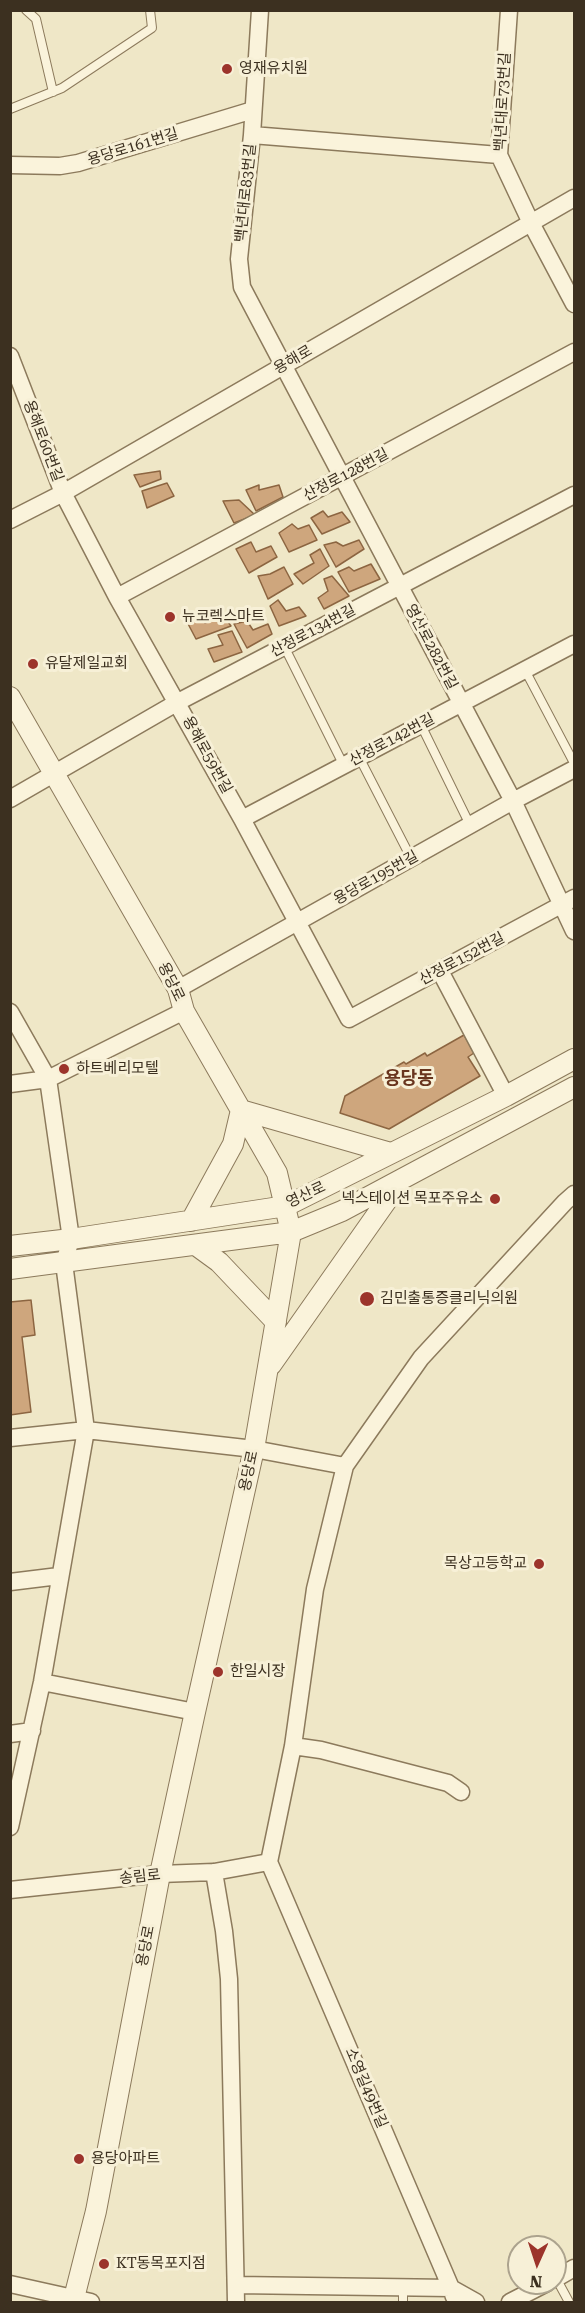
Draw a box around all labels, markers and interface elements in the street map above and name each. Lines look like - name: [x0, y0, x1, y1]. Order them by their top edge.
- street label: 백년대로73번길: [491, 52, 515, 152]
- place label: 영재유치원: [239, 60, 308, 78]
- marker: 영재유치원: [220, 62, 234, 76]
- street label: 용당로161번길: [85, 125, 181, 169]
- street label: 백년대로83번길: [232, 143, 260, 243]
- street label: 용해로: [271, 342, 315, 378]
- street label: 용해로60번길: [19, 398, 67, 484]
- street label: 산정로128번길: [300, 445, 392, 505]
- street label: 산정로134번길: [267, 601, 359, 661]
- street label: 영산로282번길: [401, 601, 461, 693]
- place label: 뉴코렉스마트: [182, 608, 265, 626]
- marker: 뉴코렉스마트: [163, 610, 177, 624]
- place label: 유달제일교회: [45, 655, 128, 673]
- marker: 유달제일교회: [26, 657, 40, 671]
- street label: 산정로142번길: [346, 710, 438, 770]
- street label: 용해로59번길: [178, 713, 236, 797]
- street label: 용당로195번길: [330, 847, 422, 909]
- street label: 산정로152번길: [416, 929, 508, 989]
- street label: 용당로: [154, 959, 188, 1005]
- place label: 하트베리모텔: [76, 1060, 159, 1078]
- marker: 하트베리모텔: [57, 1062, 71, 1076]
- district label: 용당동: [384, 1068, 434, 1090]
- street label: 영산로: [283, 1178, 329, 1212]
- place label: 넥스테이션 목포주유소: [341, 1190, 483, 1208]
- marker: 넥스테이션 목포주유소: [488, 1192, 502, 1206]
- marker: 김민출통증클리닉의원: [358, 1290, 376, 1308]
- place label: 김민출통증클리닉의원: [380, 1290, 518, 1308]
- street label: 용당로: [236, 1449, 262, 1493]
- place label: 목상고등학교: [444, 1555, 527, 1573]
- marker: 목상고등학교: [532, 1557, 546, 1571]
- place label: 한일시장: [230, 1663, 285, 1681]
- marker: 한일시장: [211, 1665, 225, 1679]
- street label: 송림로: [118, 1866, 162, 1888]
- street label: 용당로: [133, 1924, 159, 1968]
- street label: 소영길49번길: [341, 2045, 391, 2131]
- place label: 용당아파트: [91, 2150, 160, 2168]
- marker: 용당아파트: [72, 2152, 86, 2166]
- north arrow: [507, 2235, 567, 2295]
- place label: KT동목포지점: [116, 2255, 206, 2273]
- marker: KT동목포지점: [97, 2257, 111, 2271]
- text: N: [529, 2272, 543, 2291]

